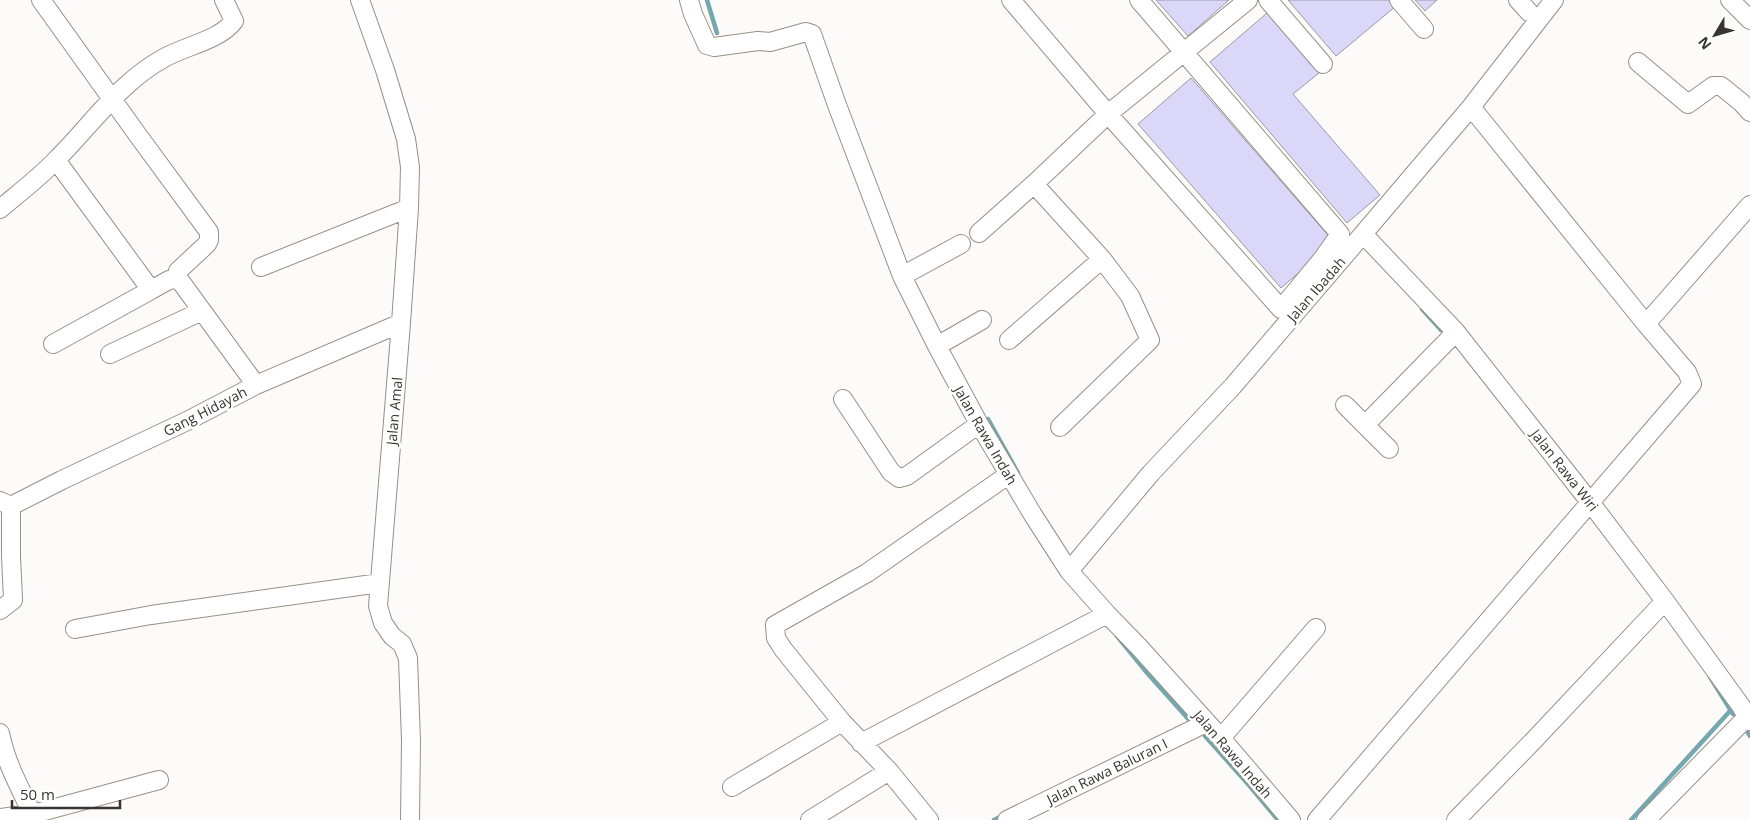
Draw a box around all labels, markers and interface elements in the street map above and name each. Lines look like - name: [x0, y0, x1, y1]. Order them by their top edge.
- north arrow: [1690, 10, 1740, 60]
- text: N: [1693, 33, 1715, 54]
- street label: Jalan Ibadah: [1281, 252, 1349, 327]
- street label: Jalan Amal: [381, 376, 406, 448]
- street label: Jalan Rawa Indah: [949, 380, 1022, 488]
- street label: Gang Hidayah: [160, 382, 250, 440]
- street label: Jalan Rawa Wiri: [1526, 423, 1603, 515]
- street label: Jalan Rawa Indah: [1188, 704, 1277, 802]
- street label: Jalan Rawa Baluran I: [1042, 733, 1171, 809]
- scale bar: [12, 778, 120, 810]
- text: 50 m: [20, 784, 55, 804]

